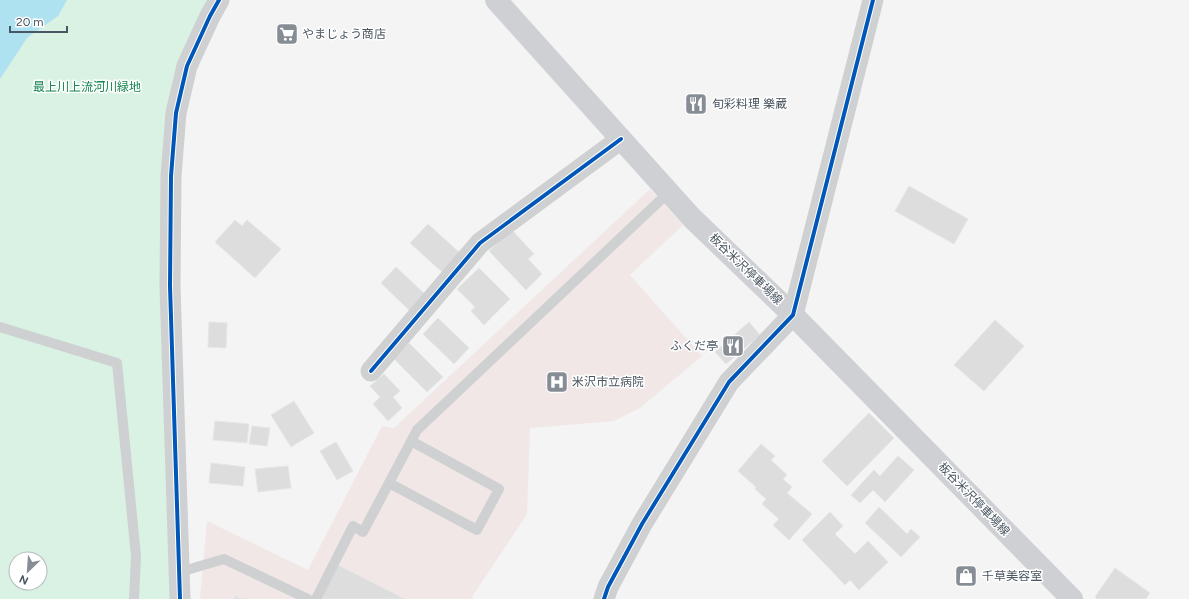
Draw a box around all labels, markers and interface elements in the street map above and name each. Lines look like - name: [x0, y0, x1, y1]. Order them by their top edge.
- scale bar: [10, 8, 67, 34]
- text: 20 m: [16, 15, 44, 29]
- supermarket icon: やまじょう商店: [274, 21, 300, 47]
- place label: やまじょう商店: [302, 27, 386, 41]
- park label: 最上川上流河川緑地: [33, 80, 141, 94]
- restaurant icon: 旬彩料理 樂蔵: [683, 91, 709, 117]
- place label: 旬彩料理 樂蔵: [712, 97, 787, 111]
- street label: 板谷米沢停車場線: [707, 231, 785, 307]
- restaurant icon: ふくだ亭: [720, 333, 746, 359]
- place label: ふくだ亭: [670, 339, 718, 353]
- hospital icon: 米沢市立病院: [544, 369, 570, 395]
- place label: 米沢市立病院: [572, 375, 644, 389]
- street label: 板谷米沢停車場線: [936, 460, 1012, 538]
- north arrow: [8, 551, 48, 591]
- shop icon: 千草美容室: [953, 563, 979, 589]
- place label: 千草美容室: [982, 569, 1042, 583]
- text: N: [17, 572, 31, 587]

